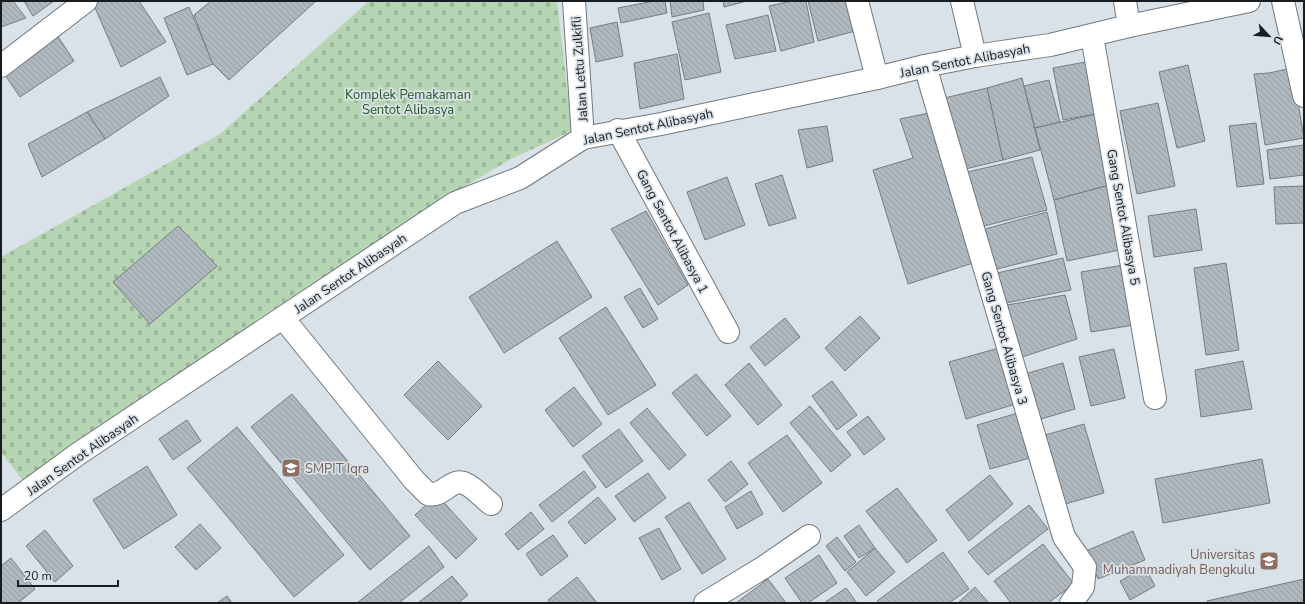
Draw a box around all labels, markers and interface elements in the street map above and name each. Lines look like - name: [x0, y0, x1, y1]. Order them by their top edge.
- street label: Jalan Lettu Zulkifli: [567, 16, 593, 123]
- north arrow: [1249, 16, 1289, 56]
- text: U: [1269, 33, 1286, 47]
- street label: Jalan Sentot Alibasyah: [898, 40, 1032, 83]
- park label: Komplek Pemakaman Sentot Alibasya: [345, 86, 471, 119]
- street label: Jalan Sentot Alibasyah: [581, 104, 715, 150]
- street label: Gang Sentot Alibasya 5: [1102, 148, 1144, 287]
- street label: Gang Sentot Alibasya 1: [632, 166, 712, 297]
- street label: Jalan Sentot Alibasyah: [290, 229, 410, 319]
- street label: Gang Sentot Alibasya 3: [976, 269, 1032, 407]
- street label: Jalan Sentot Alibasyah: [22, 410, 142, 501]
- school or university icon: SMPIT Iqra: [280, 457, 302, 479]
- place label: SMPIT Iqra: [305, 460, 369, 478]
- place label: Universitas Muhammadiyah Bengkulu: [1103, 546, 1255, 579]
- school or university icon: Universitas Muhammadiyah Bengkulu: [1258, 550, 1280, 572]
- scale bar: [18, 562, 118, 588]
- text: 20 m: [24, 568, 52, 584]

